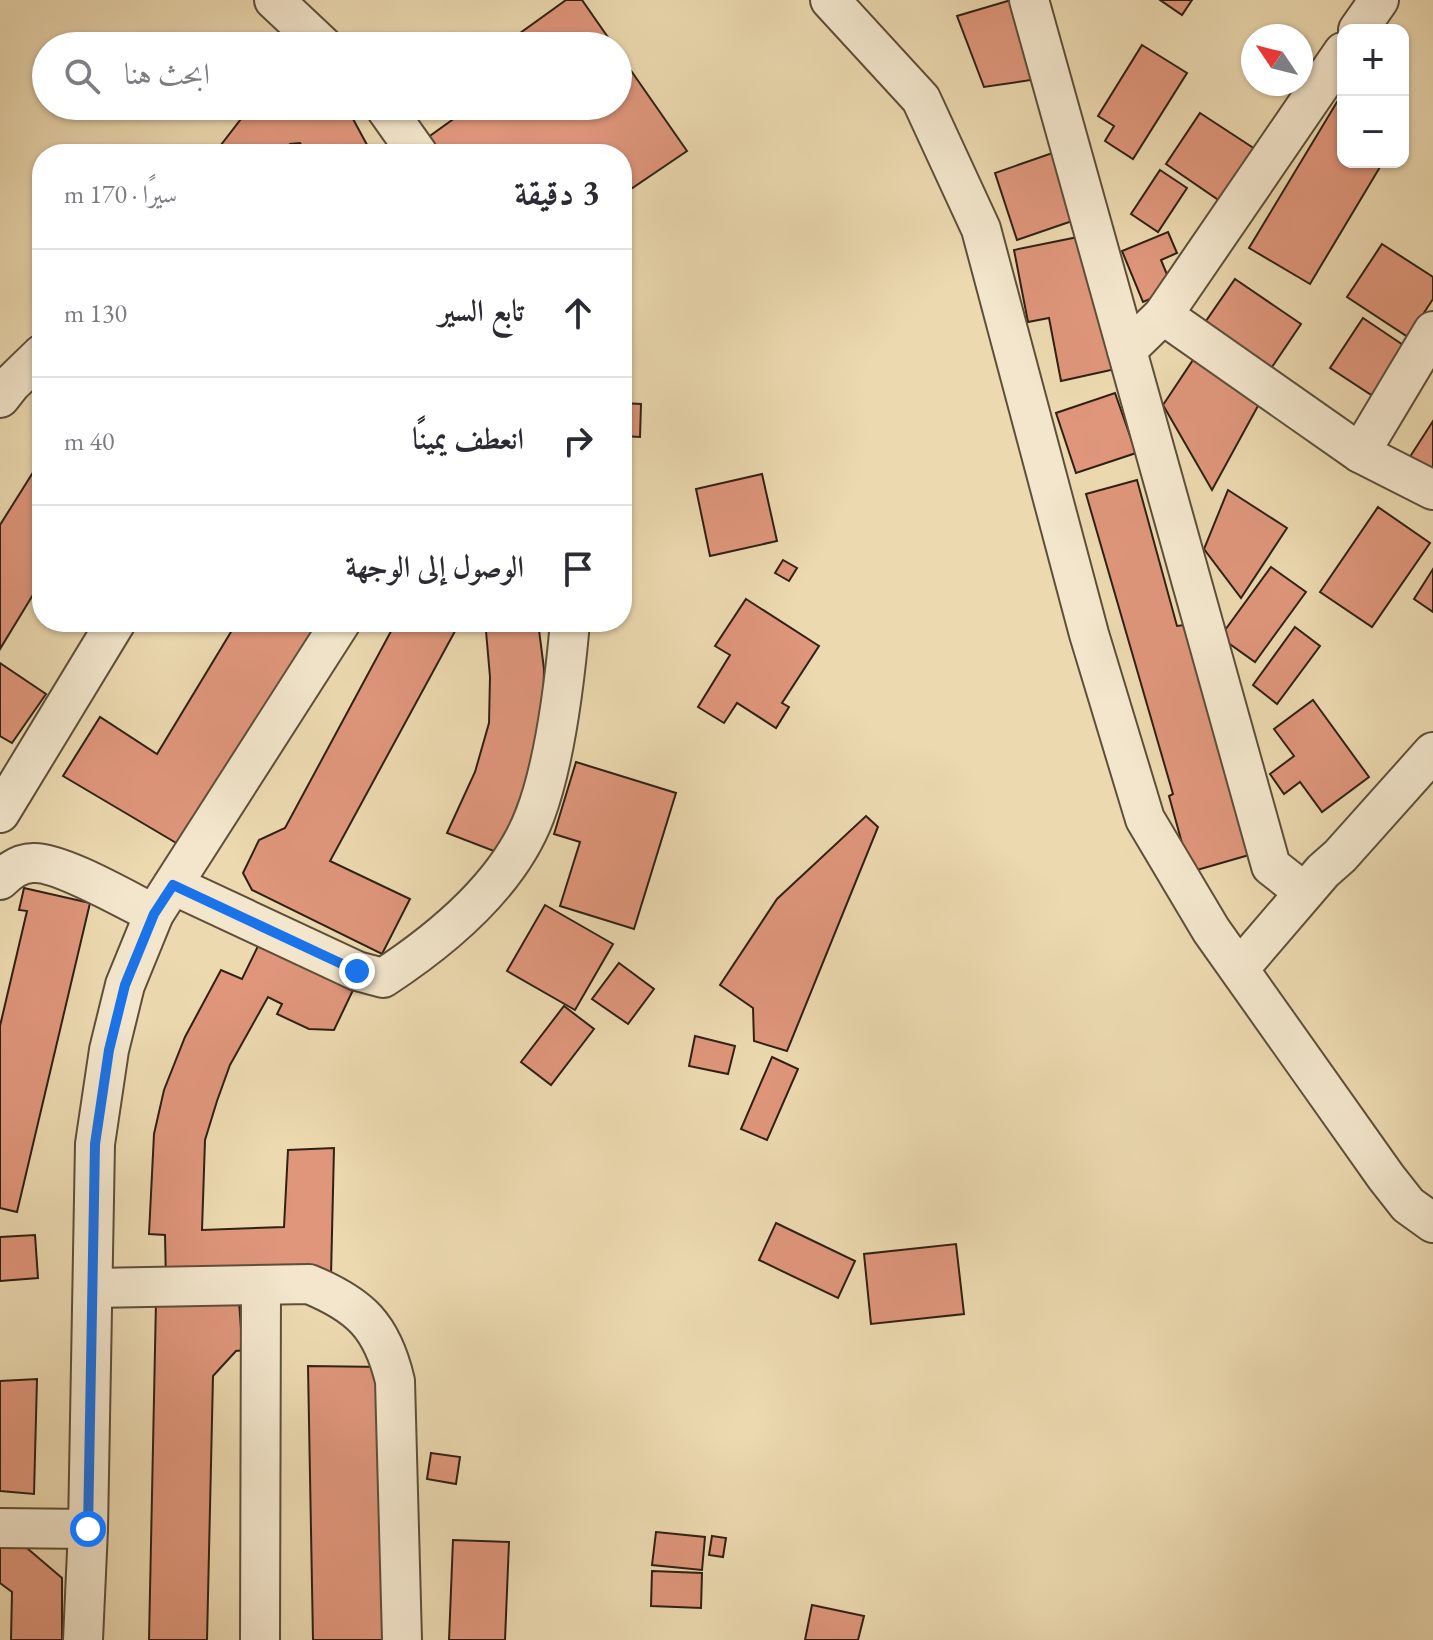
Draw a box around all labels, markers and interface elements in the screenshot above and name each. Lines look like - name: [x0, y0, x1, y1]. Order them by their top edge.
- north arrow: [1241, 24, 1313, 96]
- map controls: [1337, 24, 1409, 168]
- button: +: [1337, 24, 1409, 96]
- search box: [32, 32, 632, 120]
- icon: search: [60, 54, 104, 98]
- text: ابحث هنا: [124, 54, 210, 93]
- button: −: [1337, 96, 1409, 168]
- text: 3 دقيقة: [515, 170, 600, 214]
- text: سيرًا · 170 m: [64, 177, 177, 211]
- text: تابع السير: [439, 291, 524, 330]
- icon: ahead: [556, 291, 600, 335]
- text: 130 m: [64, 296, 127, 330]
- text: انعطف يمينًا: [412, 419, 524, 458]
- icon: right: [556, 419, 600, 463]
- text: 40 m: [64, 424, 114, 458]
- text: الوصول إلى الوجهة: [345, 547, 524, 586]
- icon: arrive: [556, 547, 600, 591]
- route end: [339, 953, 375, 989]
- route start: [70, 1511, 106, 1547]

